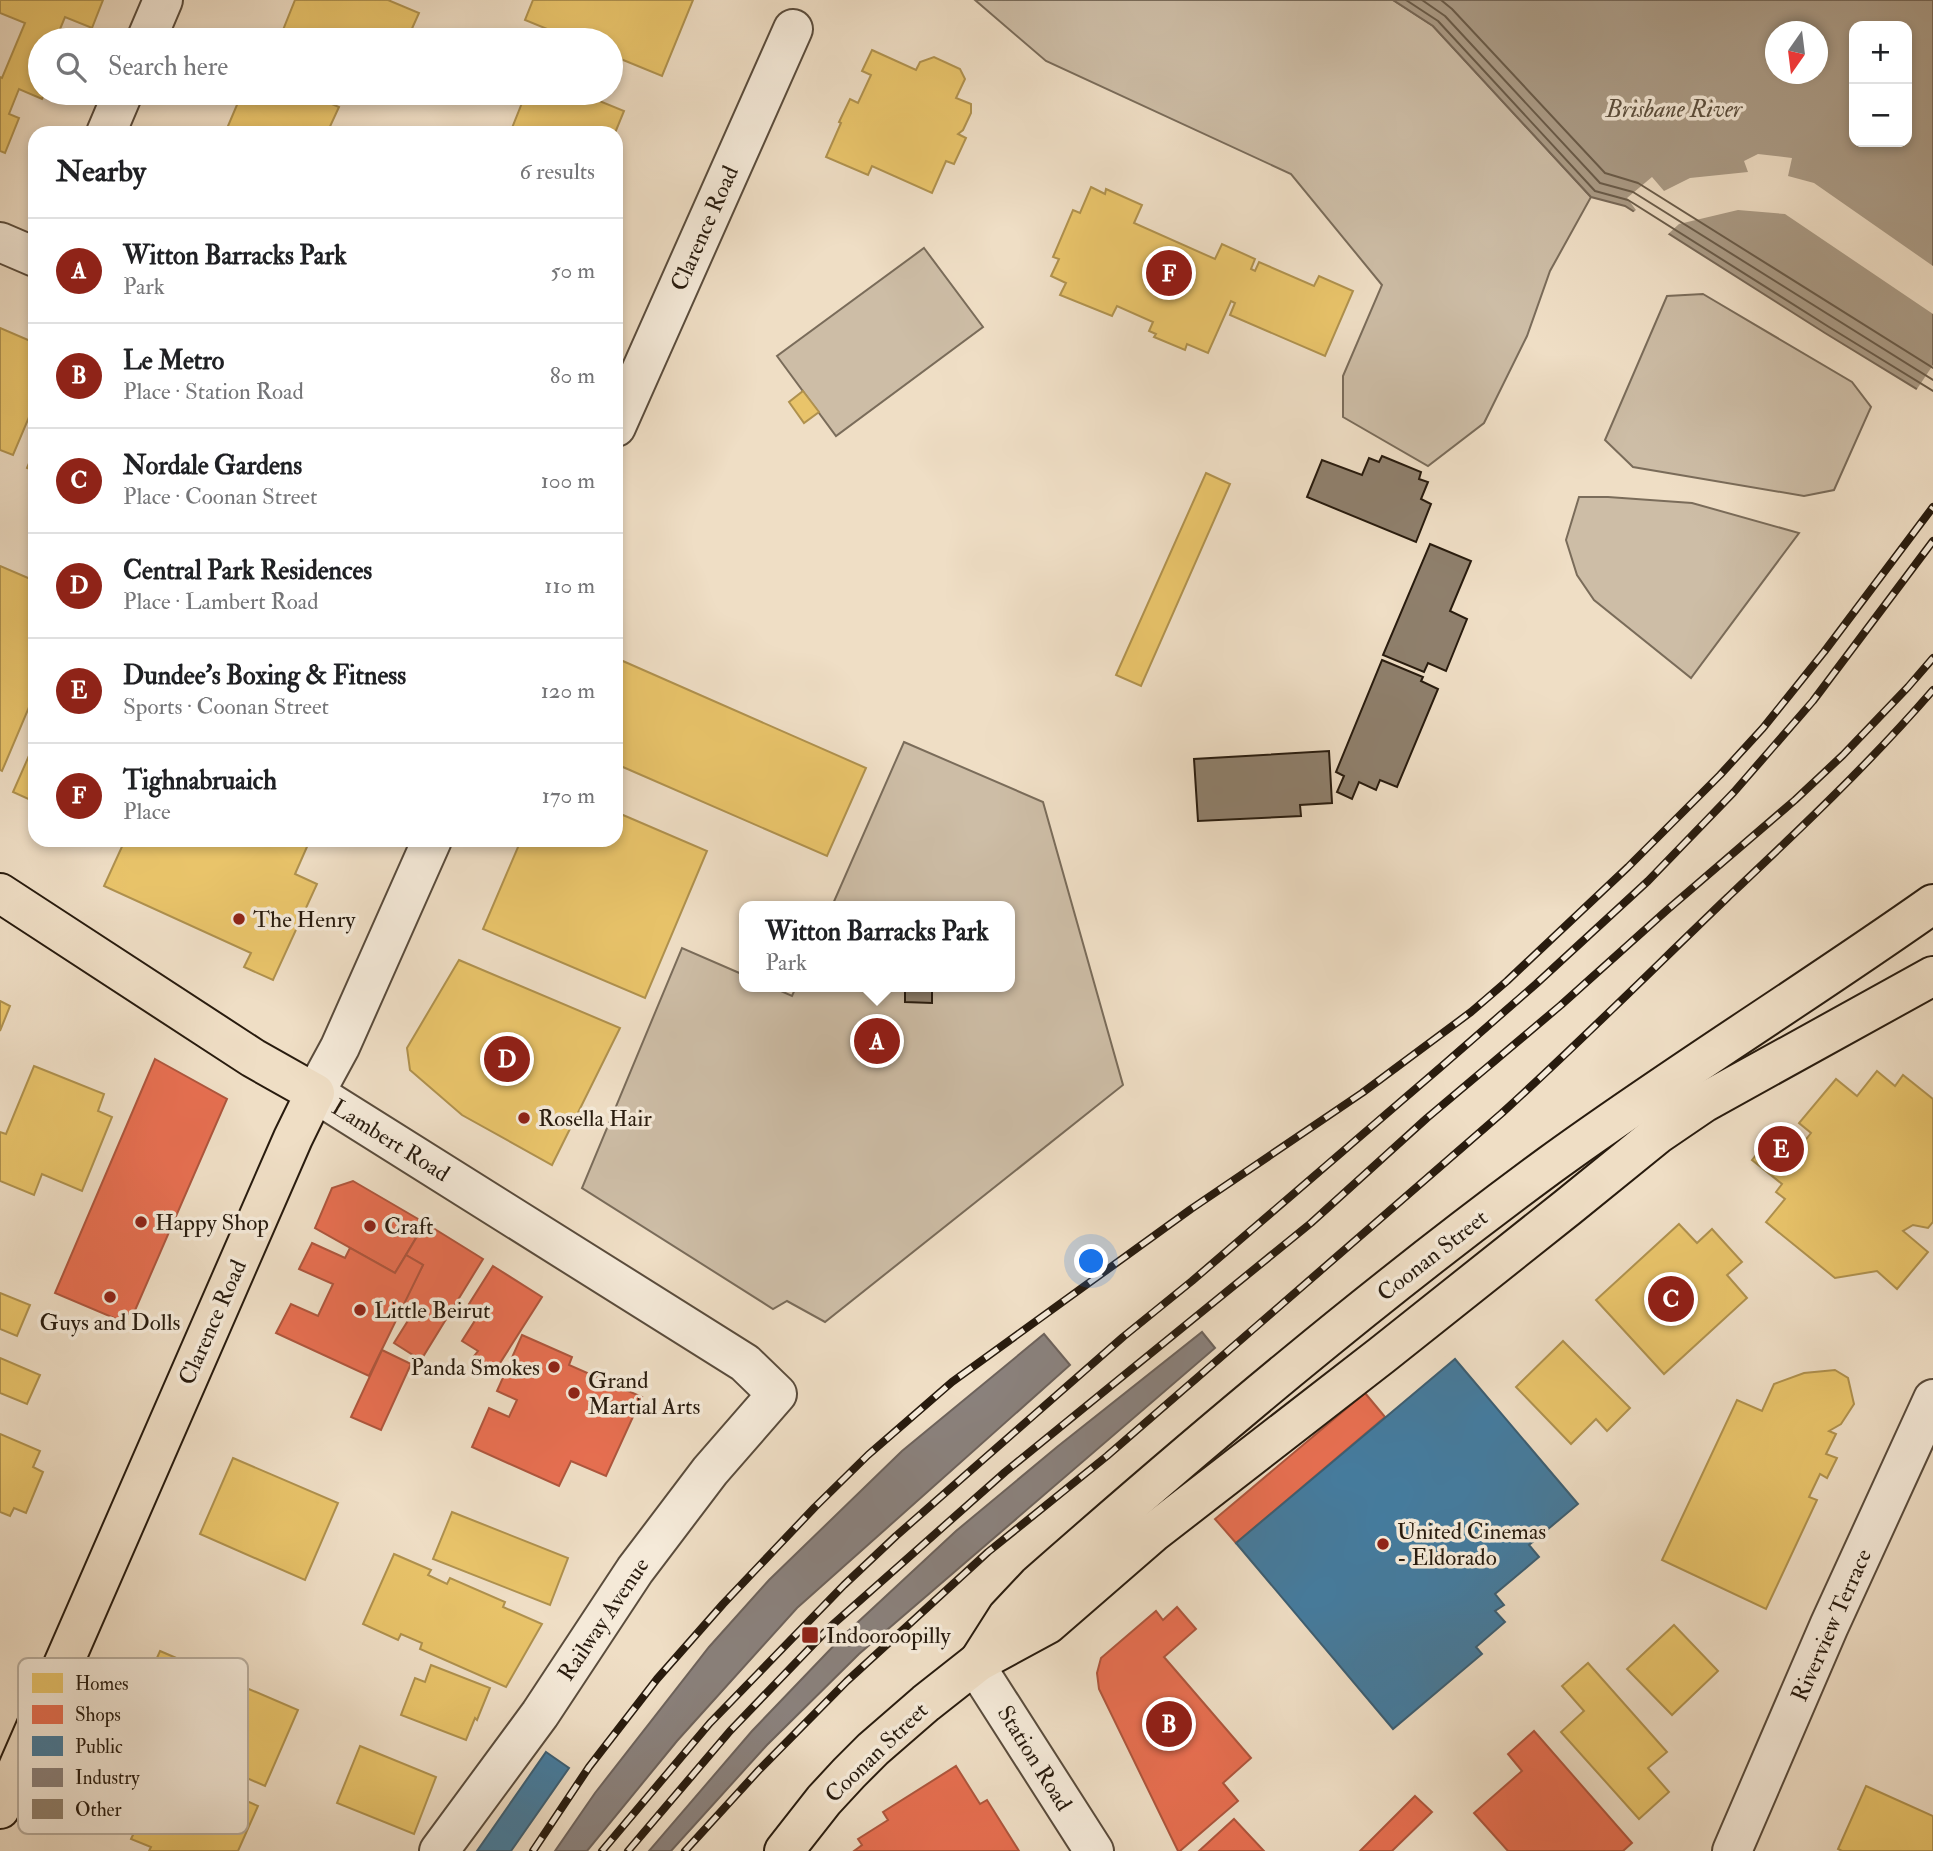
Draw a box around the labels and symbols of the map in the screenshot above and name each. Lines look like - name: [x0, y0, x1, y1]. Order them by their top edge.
- north arrow: [1765, 21, 1828, 84]
- water label: Brisbane River: [1605, 94, 1743, 125]
- street label: Clarence Road: [664, 161, 745, 295]
- pin: F: [1146, 247, 1192, 299]
- place label: The Henry: [253, 905, 356, 934]
- marker: The Henry: [231, 911, 247, 927]
- pin: A: [854, 1015, 900, 1067]
- pin: D: [484, 1033, 530, 1085]
- street label: Lambert Road: [326, 1093, 455, 1188]
- place label: Rosella Hair: [538, 1104, 652, 1133]
- marker: Rosella Hair: [516, 1110, 532, 1126]
- pin: E: [1758, 1123, 1804, 1175]
- street label: Coonan Street: [1371, 1203, 1493, 1308]
- place label: Happy Shop: [155, 1208, 269, 1238]
- place label: Craft: [384, 1212, 434, 1241]
- marker: Happy Shop: [133, 1214, 149, 1230]
- marker: Craft: [362, 1218, 378, 1234]
- your location: [1074, 1244, 1108, 1278]
- street label: Clarence Road: [172, 1255, 253, 1389]
- pin: C: [1648, 1273, 1694, 1325]
- marker: Guys and Dolls: [102, 1289, 118, 1305]
- place label: Little Beirut: [374, 1296, 490, 1325]
- marker: Little Beirut: [352, 1302, 368, 1318]
- place label: Guys and Dolls: [40, 1308, 181, 1337]
- place label: Panda Smokes: [411, 1353, 540, 1382]
- marker: Panda Smokes: [546, 1359, 562, 1375]
- place label: Grand Martial Arts: [588, 1366, 701, 1421]
- marker: Grand Martial Arts: [566, 1385, 582, 1401]
- place label: United Cinemas - Eldorado: [1397, 1517, 1546, 1572]
- marker: United Cinemas - Eldorado: [1375, 1536, 1391, 1552]
- street label: Riverview Terrace: [1785, 1544, 1878, 1706]
- street label: Railway Avenue: [552, 1552, 656, 1687]
- place label: Indooroopilly: [826, 1621, 952, 1651]
- marker: Indooroopilly: [800, 1625, 820, 1645]
- legend: [18, 1658, 248, 1834]
- text: Homes: [75, 1672, 129, 1696]
- street label: Coonan Street: [819, 1696, 934, 1809]
- pin: B: [1146, 1698, 1192, 1750]
- street label: Station Road: [991, 1700, 1078, 1816]
- text: Shops: [75, 1703, 121, 1728]
- text: Public: [75, 1735, 123, 1759]
- text: Industry: [75, 1766, 140, 1790]
- text: Other: [75, 1798, 122, 1822]

